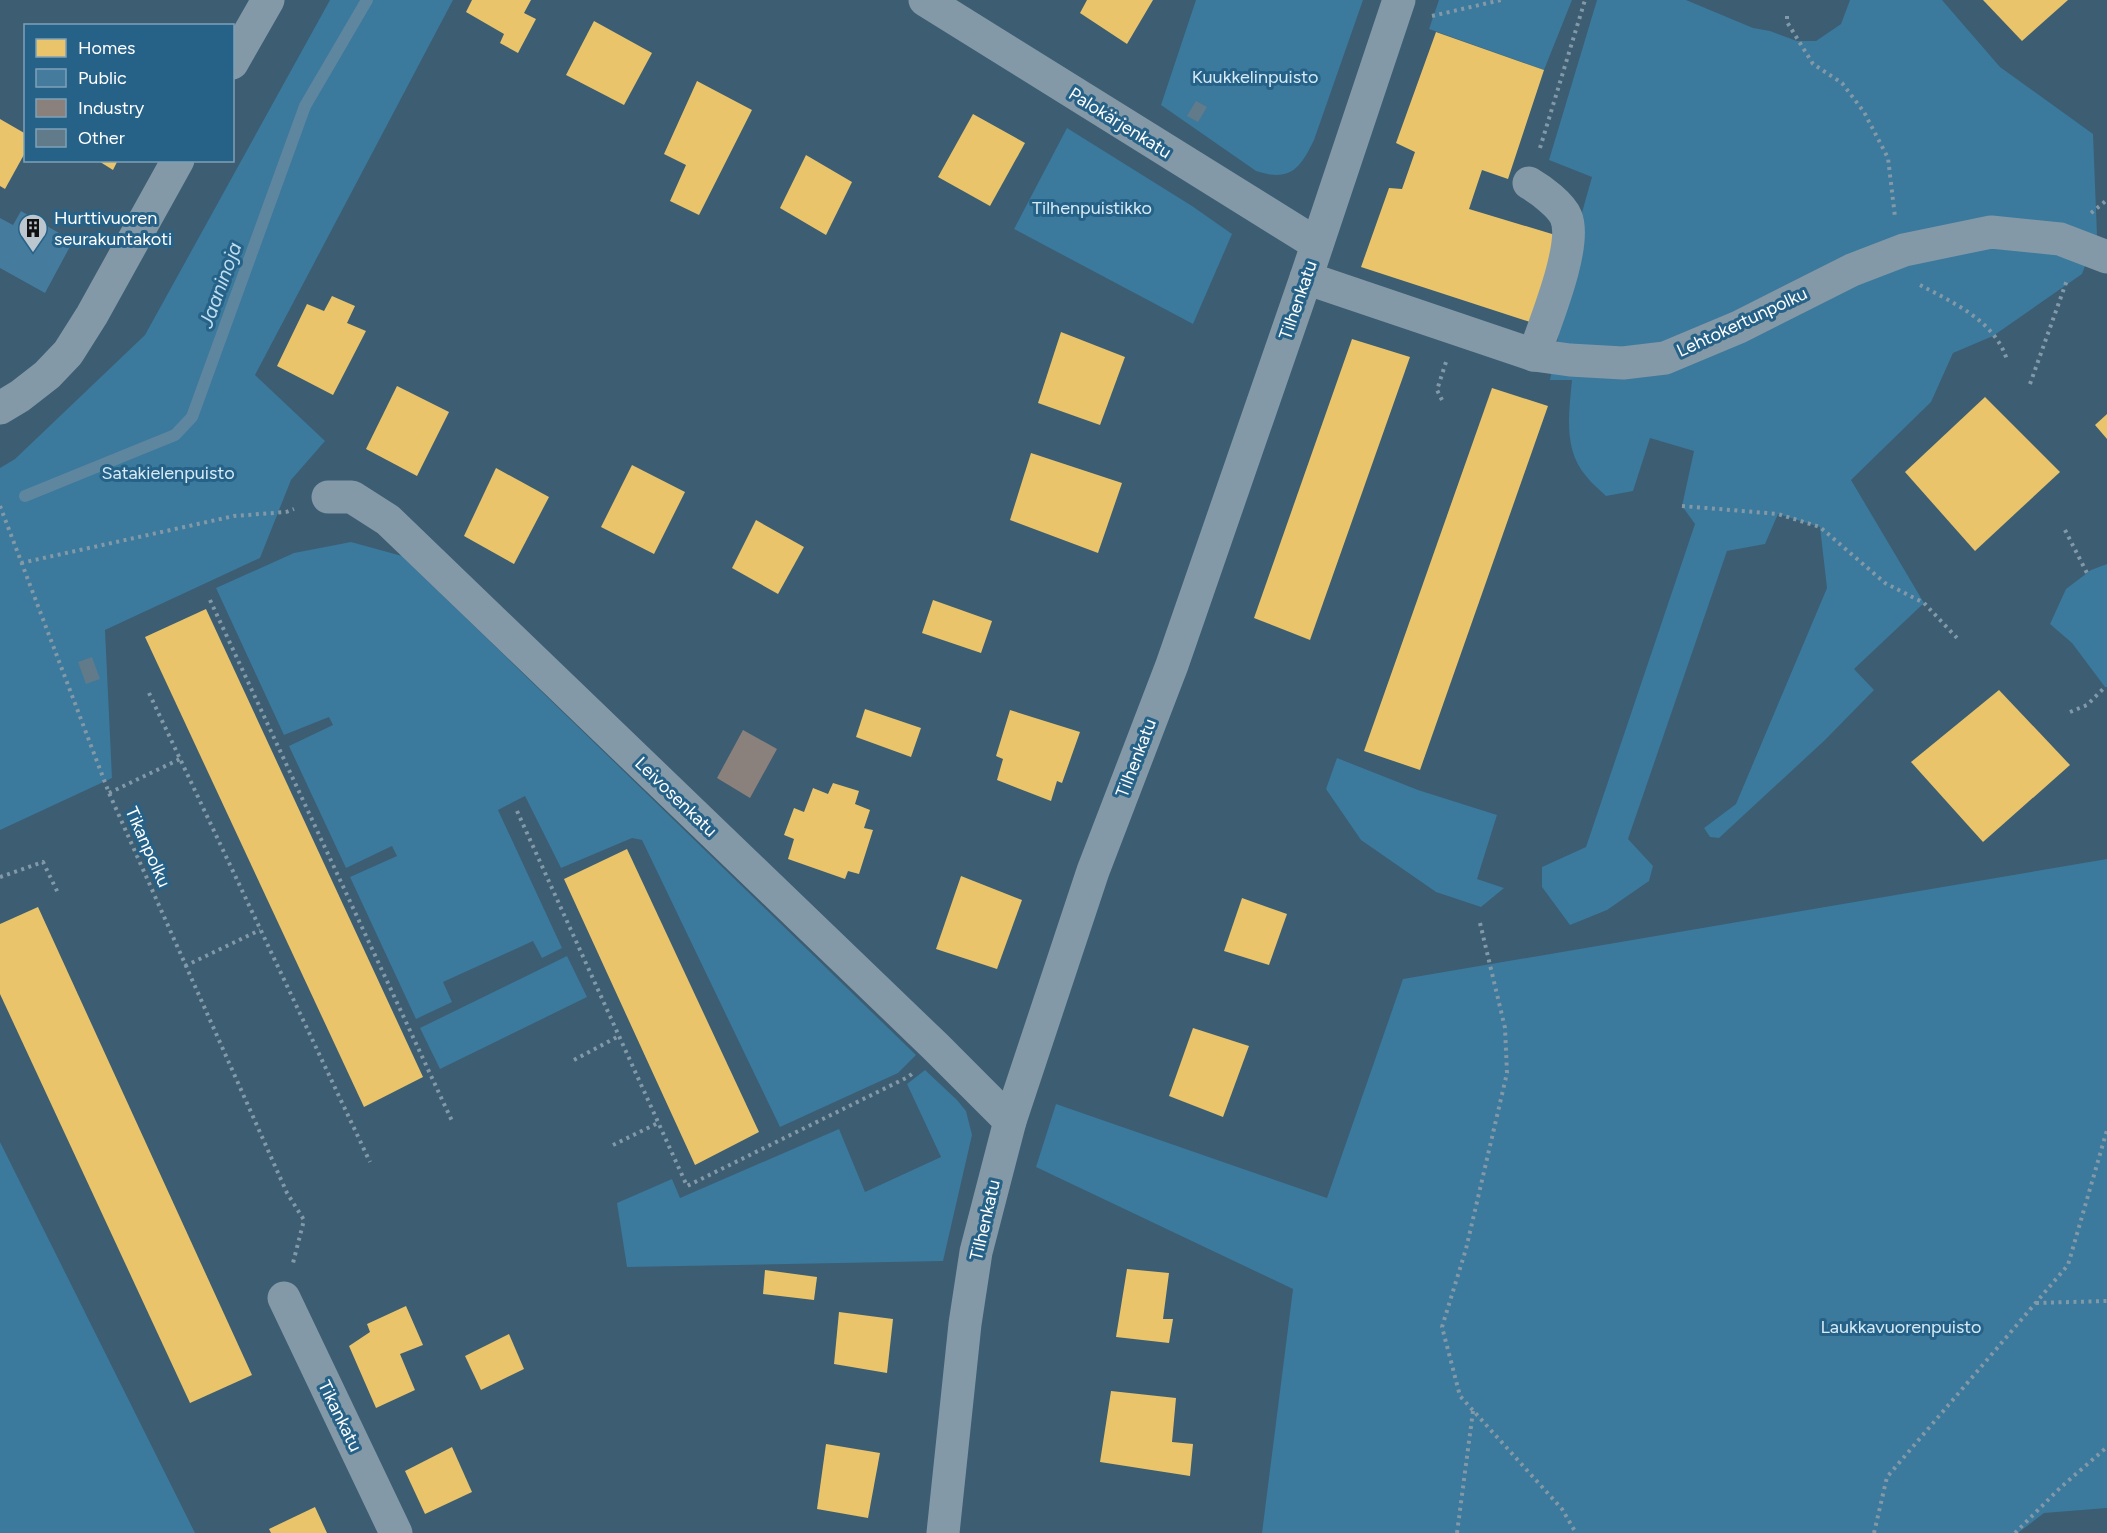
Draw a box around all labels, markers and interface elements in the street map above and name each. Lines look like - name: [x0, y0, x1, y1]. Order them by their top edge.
- legend: [24, 24, 234, 162]
- text: Homes: [78, 37, 136, 59]
- park label: Kuukkelinpuisto: [1192, 66, 1318, 88]
- text: Public: [78, 67, 127, 89]
- street label: Palokärjenkatu: [1065, 83, 1175, 163]
- text: Industry: [78, 97, 145, 119]
- text: Other: [78, 127, 125, 149]
- park label: Tilhenpuistikko: [1032, 197, 1152, 219]
- place label: Hurttivuoren seurakuntakoti: [54, 207, 172, 250]
- building icon: Hurttivuoren seurakuntakoti: [17, 212, 49, 254]
- water label: Jaaninoja: [193, 239, 247, 332]
- street label: Tilhenkatu: [1274, 257, 1322, 343]
- street label: Lehtokertunpolku: [1673, 282, 1811, 362]
- park label: Satakielenpuisto: [101, 462, 235, 484]
- street label: Tilhenkatu: [1111, 716, 1161, 800]
- street label: Leivosenkatu: [630, 752, 722, 842]
- street label: Tikanpolku: [121, 803, 175, 891]
- street label: Tilhenkatu: [965, 1177, 1005, 1263]
- park label: Laukkavuorenpuisto: [1820, 1316, 1982, 1338]
- street label: Tikankatu: [313, 1377, 367, 1455]

